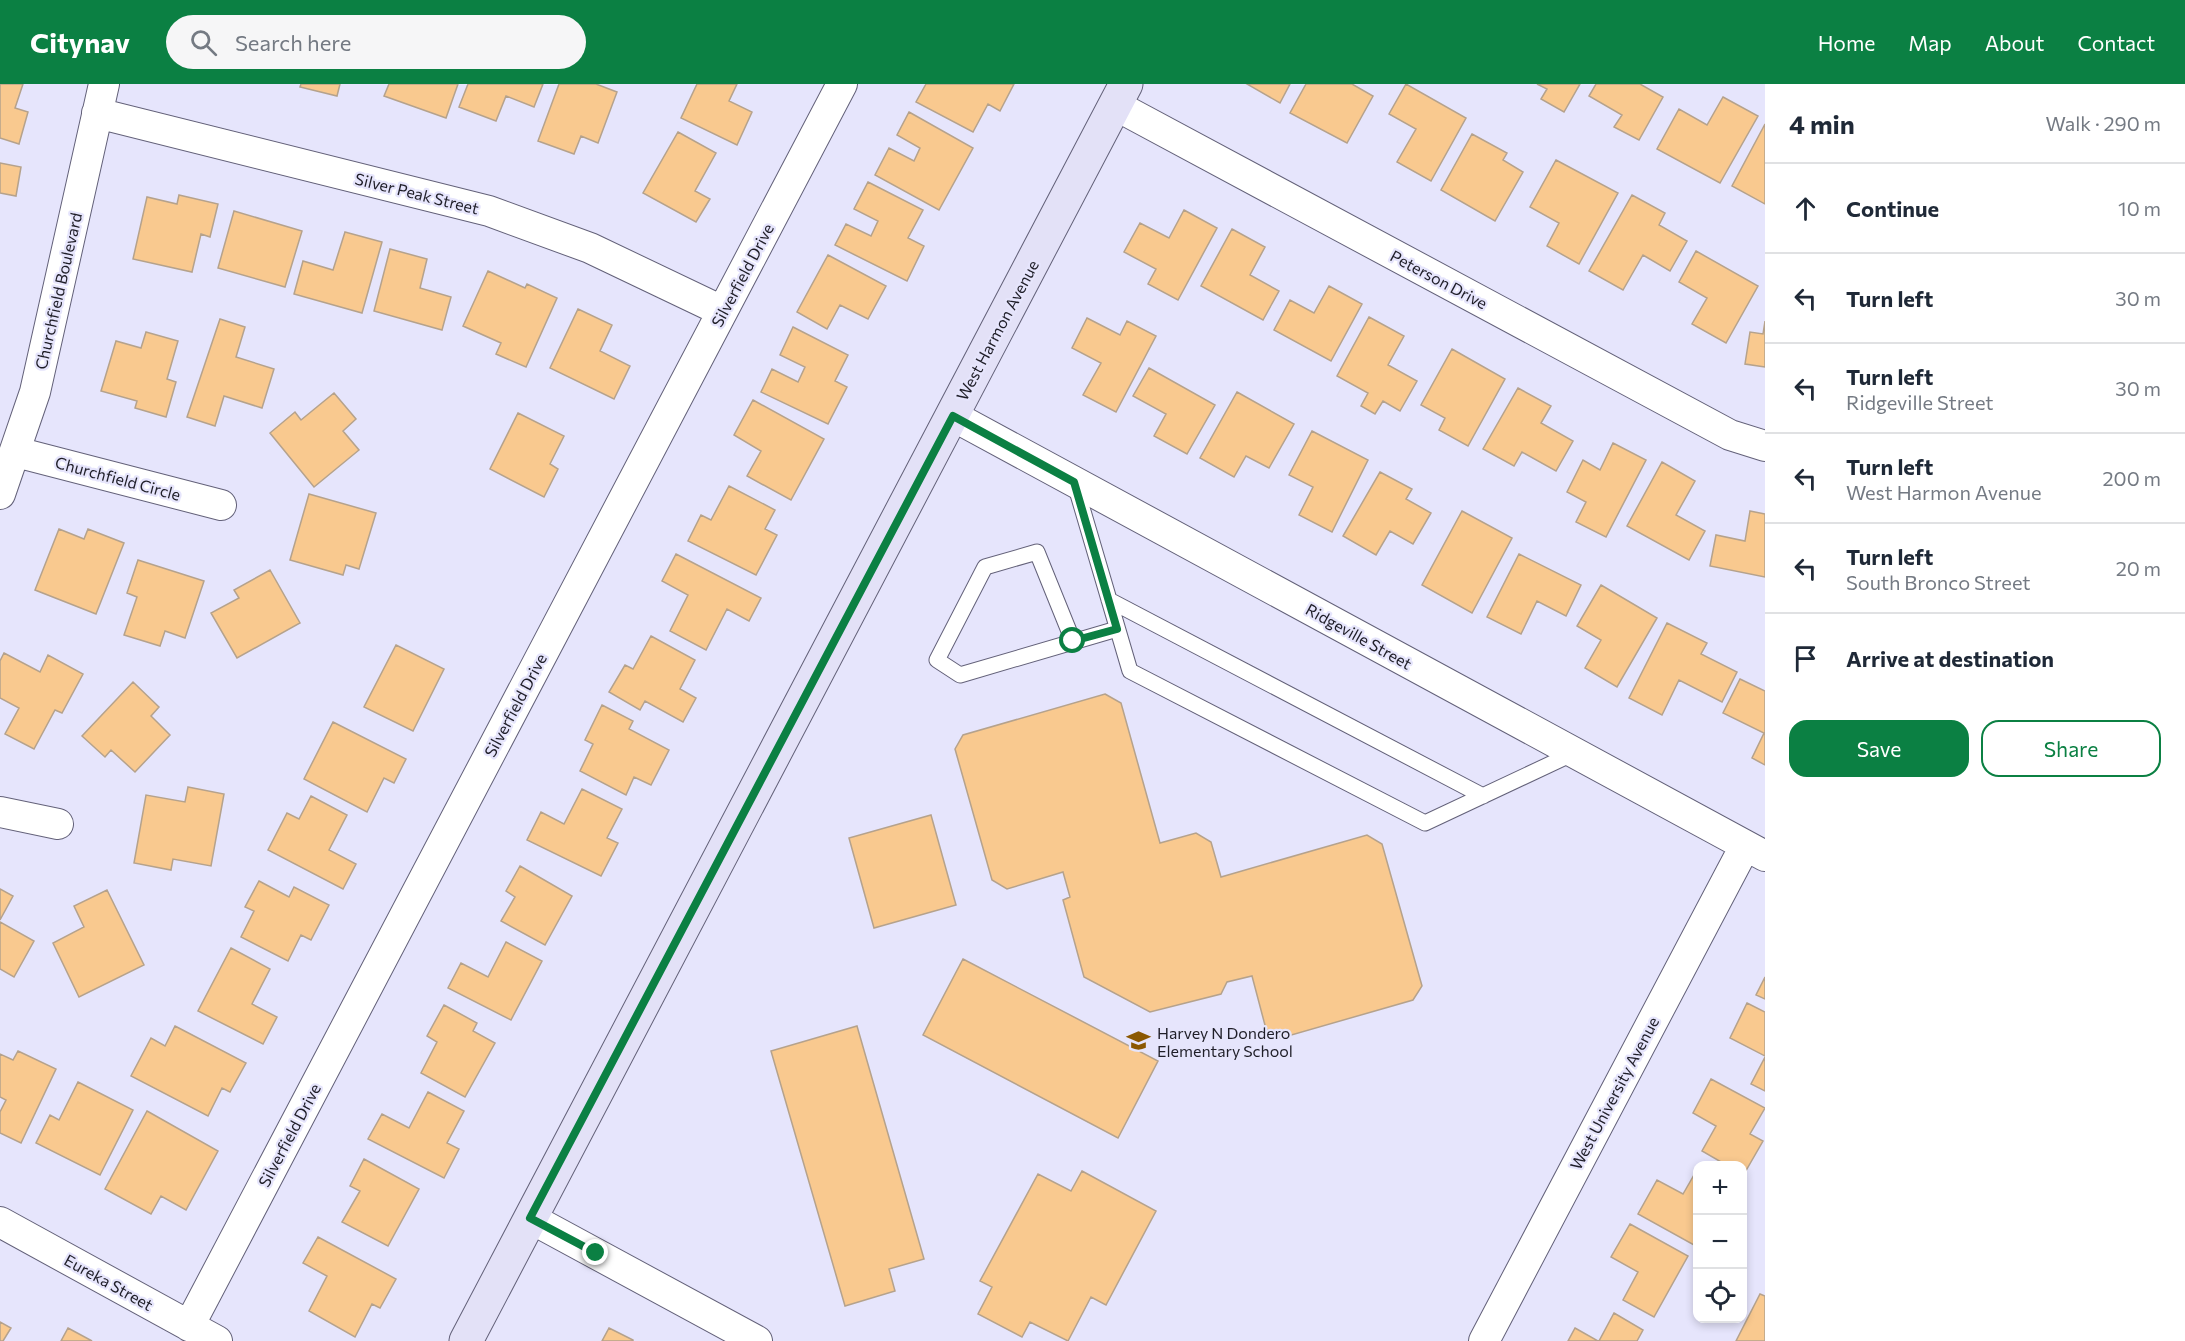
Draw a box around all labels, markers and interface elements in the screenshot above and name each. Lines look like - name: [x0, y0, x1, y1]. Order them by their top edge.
- search box: [166, 15, 586, 69]
- text: Citynav: [30, 25, 130, 59]
- icon: search: [187, 26, 220, 59]
- text: Search here: [235, 29, 351, 56]
- text: Home: [1818, 30, 1875, 55]
- text: Map: [1908, 30, 1952, 55]
- text: About: [1985, 30, 2044, 55]
- text: Contact: [2077, 30, 2155, 55]
- text: 4 min: [1789, 108, 1855, 139]
- text: Walk · 290 m: [2045, 111, 2161, 135]
- street label: Silver Peak Street: [353, 168, 481, 218]
- icon: ahead: [1789, 192, 1822, 225]
- text: Continue: [1846, 195, 1939, 222]
- text: 10 m: [2118, 196, 2161, 220]
- street label: Churchfield Boulevard: [31, 211, 85, 371]
- street label: Silverfield Drive: [707, 220, 777, 330]
- street label: Peterson Drive: [1387, 246, 1491, 312]
- street label: West Harmon Avenue: [952, 257, 1042, 403]
- icon: left: [1789, 282, 1822, 315]
- text: Turn left: [1846, 285, 1933, 312]
- text: 30 m: [2115, 286, 2161, 310]
- text: Turn left: [1846, 363, 1933, 390]
- icon: left: [1789, 372, 1822, 405]
- text: 30 m: [2115, 376, 2161, 400]
- text: Ridgeville Street: [1846, 390, 1994, 414]
- street label: Churchfield Circle: [53, 452, 183, 504]
- text: Turn left: [1846, 453, 1933, 480]
- icon: left: [1789, 462, 1822, 495]
- text: 200 m: [2103, 466, 2161, 490]
- text: West Harmon Avenue: [1846, 480, 2041, 504]
- text: Turn left: [1846, 543, 1933, 570]
- icon: left: [1789, 552, 1822, 585]
- text: 20 m: [2116, 556, 2161, 580]
- text: South Bronco Street: [1846, 570, 2031, 594]
- street label: Ridgeville Street: [1303, 599, 1416, 673]
- route start: [1059, 627, 1085, 653]
- icon: arrive: [1789, 642, 1822, 675]
- text: Arrive at destination: [1846, 645, 2054, 672]
- street label: Silverfield Drive: [480, 650, 550, 760]
- button: Save: [1789, 720, 1969, 777]
- button: Share: [1981, 720, 2161, 777]
- street label: West University Avenue: [1566, 1013, 1662, 1173]
- place label: Harvey N Dondero Elementary School: [1157, 1023, 1293, 1060]
- school or university icon: Harvey N Dondero Elementary School: [1126, 1028, 1152, 1054]
- street label: Silverfield Drive: [254, 1080, 324, 1190]
- map controls: [1693, 1161, 1747, 1323]
- button: +: [1693, 1161, 1747, 1215]
- button: −: [1693, 1215, 1747, 1269]
- route end: [582, 1239, 608, 1265]
- street label: Eureka Street: [61, 1250, 157, 1314]
- button: locate: [1693, 1269, 1747, 1323]

